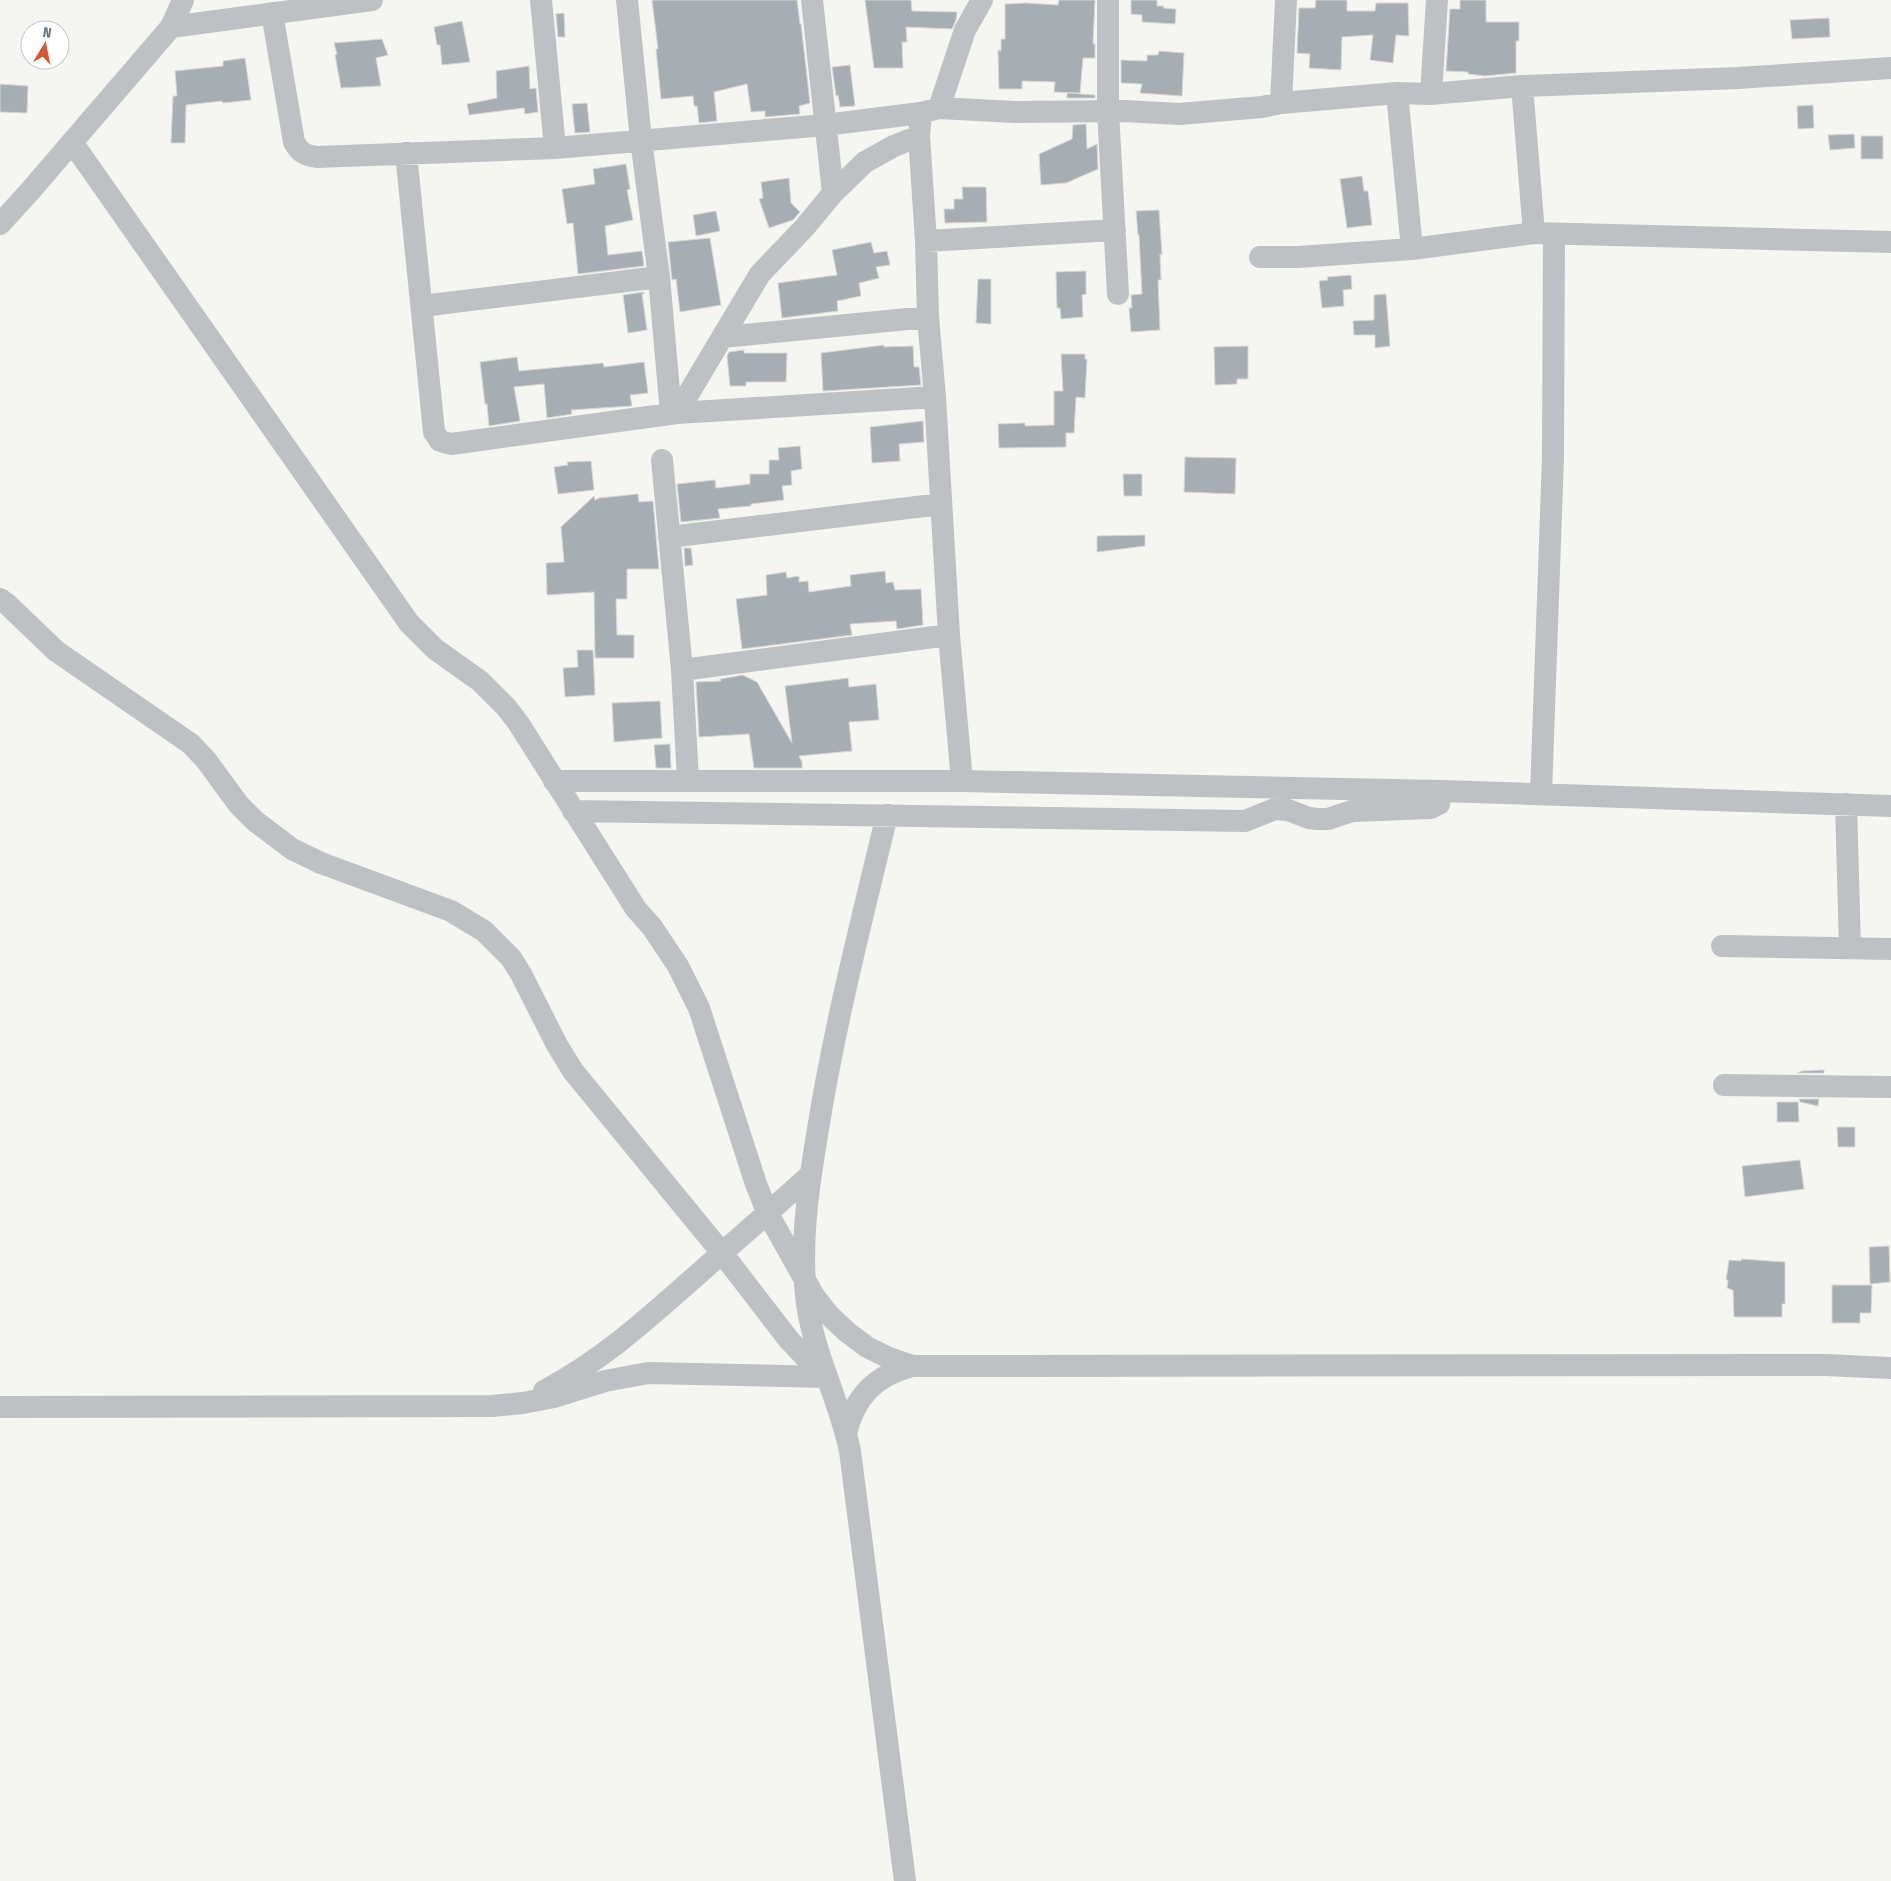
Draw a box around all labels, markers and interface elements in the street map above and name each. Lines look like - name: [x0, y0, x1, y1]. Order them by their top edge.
- north arrow: [20, 20, 70, 70]
- text: N: [42, 24, 53, 42]

